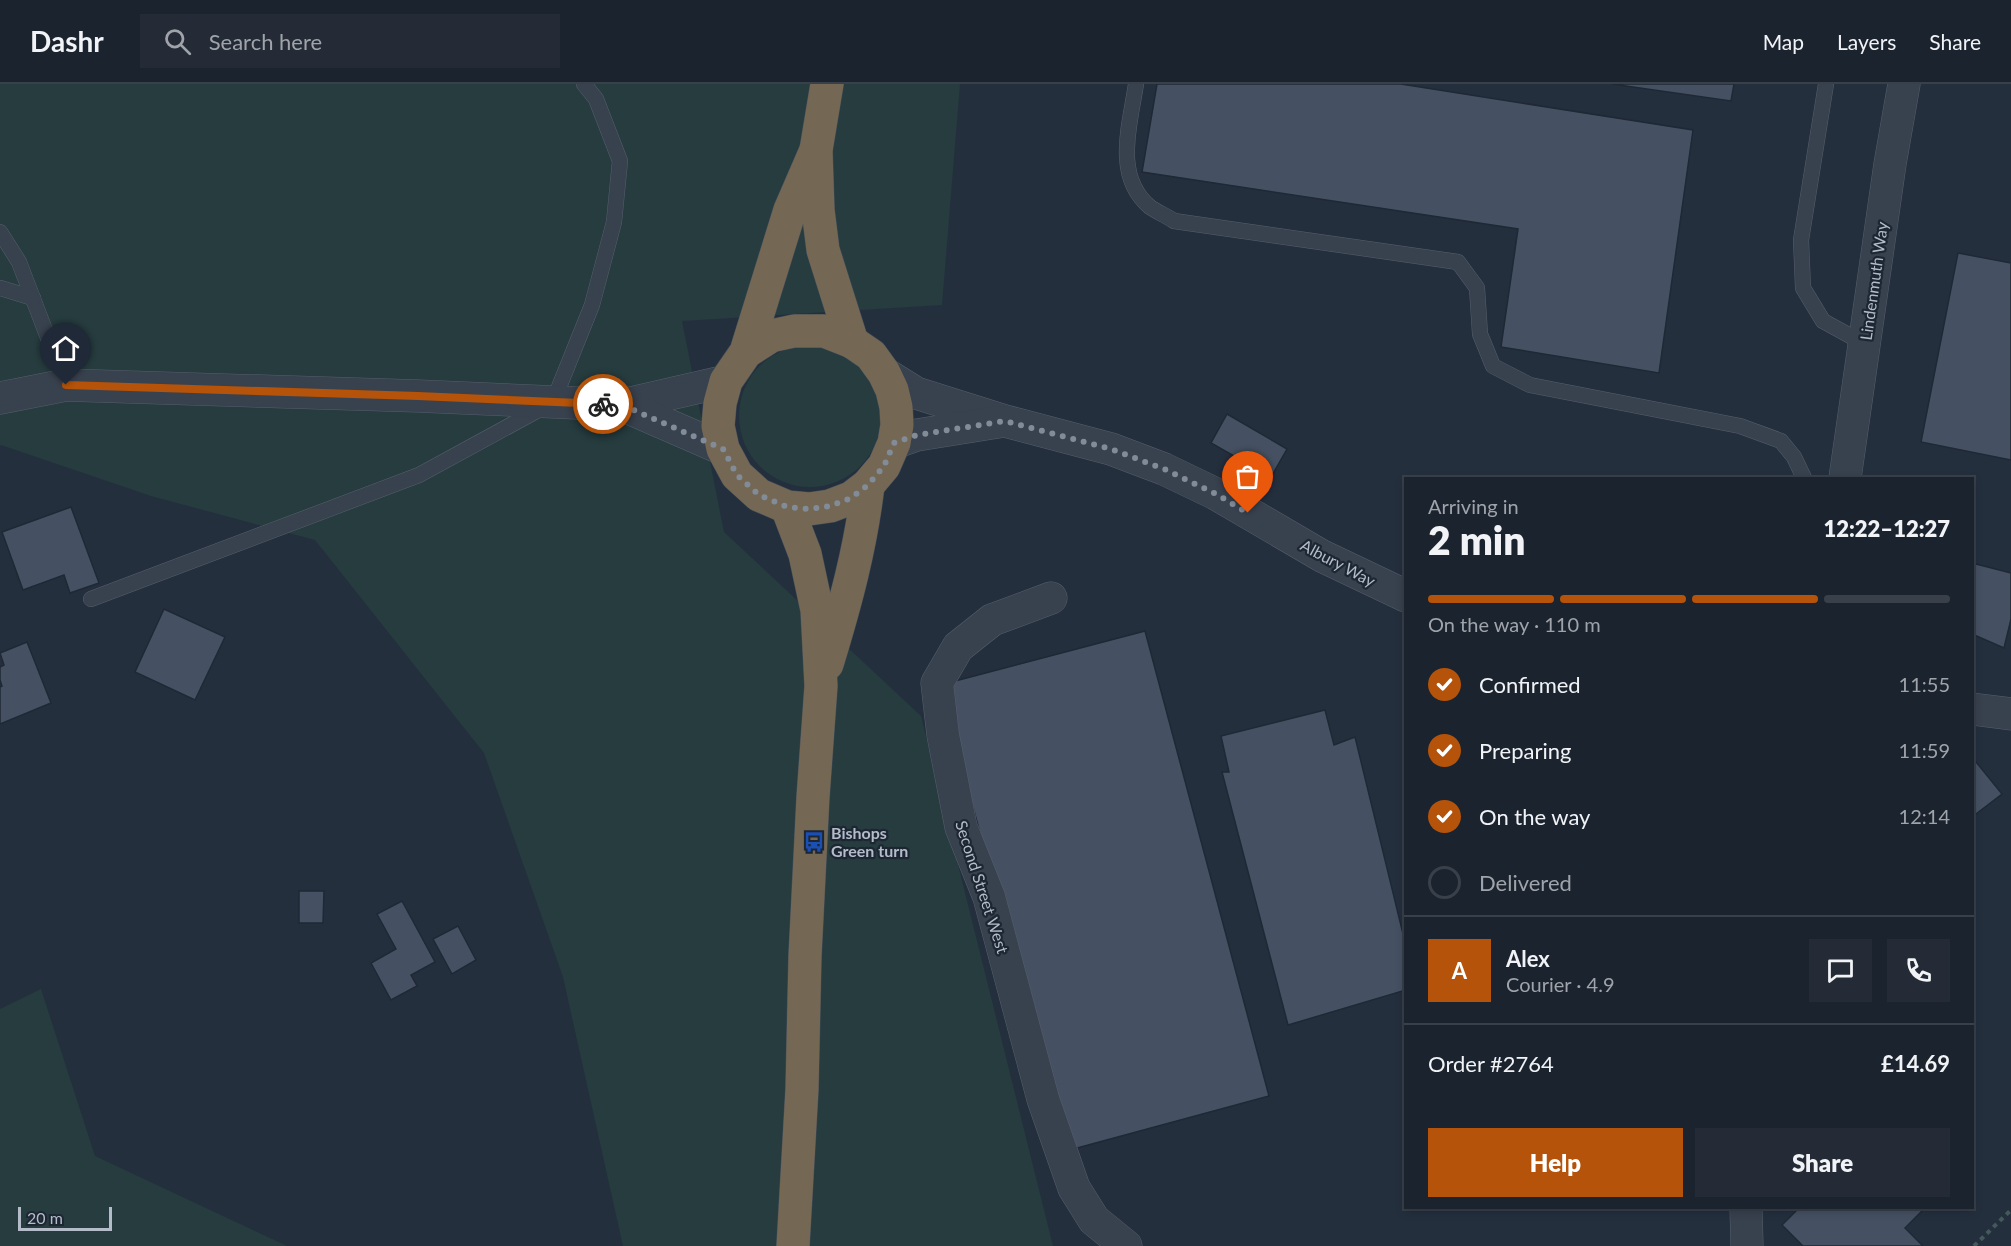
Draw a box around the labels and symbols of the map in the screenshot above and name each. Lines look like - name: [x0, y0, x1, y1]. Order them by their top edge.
- street label: Lindenmuth Way: [1856, 220, 1891, 341]
- pin: [40, 323, 91, 385]
- courier: [573, 374, 633, 434]
- pin: [1222, 451, 1273, 513]
- street label: Albury Way: [1298, 535, 1379, 590]
- street label: Second Street West: [952, 818, 1013, 956]
- place label: Bishops Green turn: [831, 823, 908, 860]
- bus stop icon: Bishops Green turn: [802, 830, 826, 854]
- scale bar: [18, 1204, 112, 1232]

